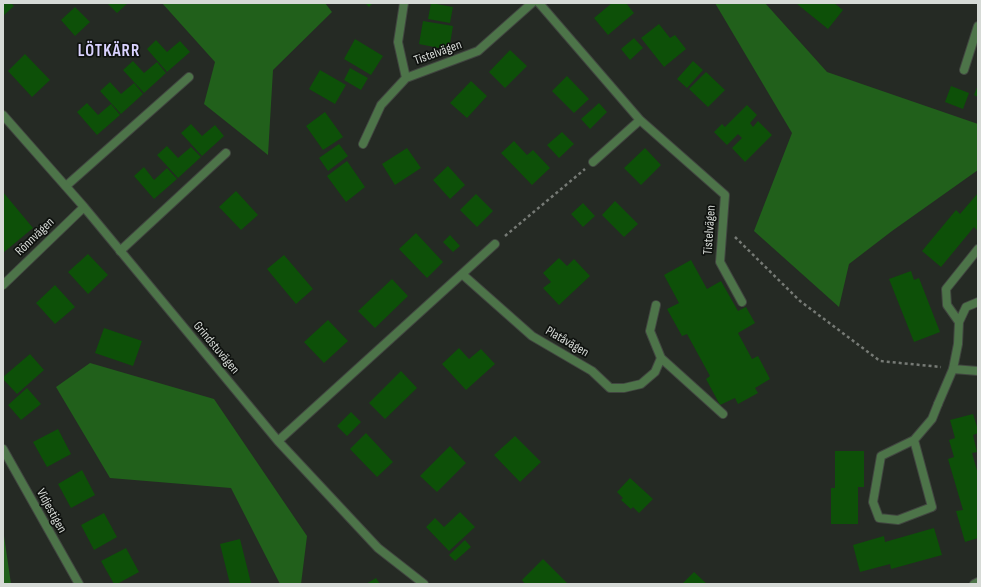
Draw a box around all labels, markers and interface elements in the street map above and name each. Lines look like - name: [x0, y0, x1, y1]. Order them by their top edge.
- street label: Tistelvägen: [412, 37, 464, 69]
- district label: LÖTKÄRR: [78, 42, 140, 62]
- street label: Tistelvägen: [700, 205, 720, 255]
- street label: Rönnvägen: [12, 215, 58, 259]
- street label: Grindstuvägen: [190, 319, 242, 377]
- street label: Platåvägen: [543, 323, 591, 361]
- street label: Vidjestigen: [32, 486, 70, 536]

